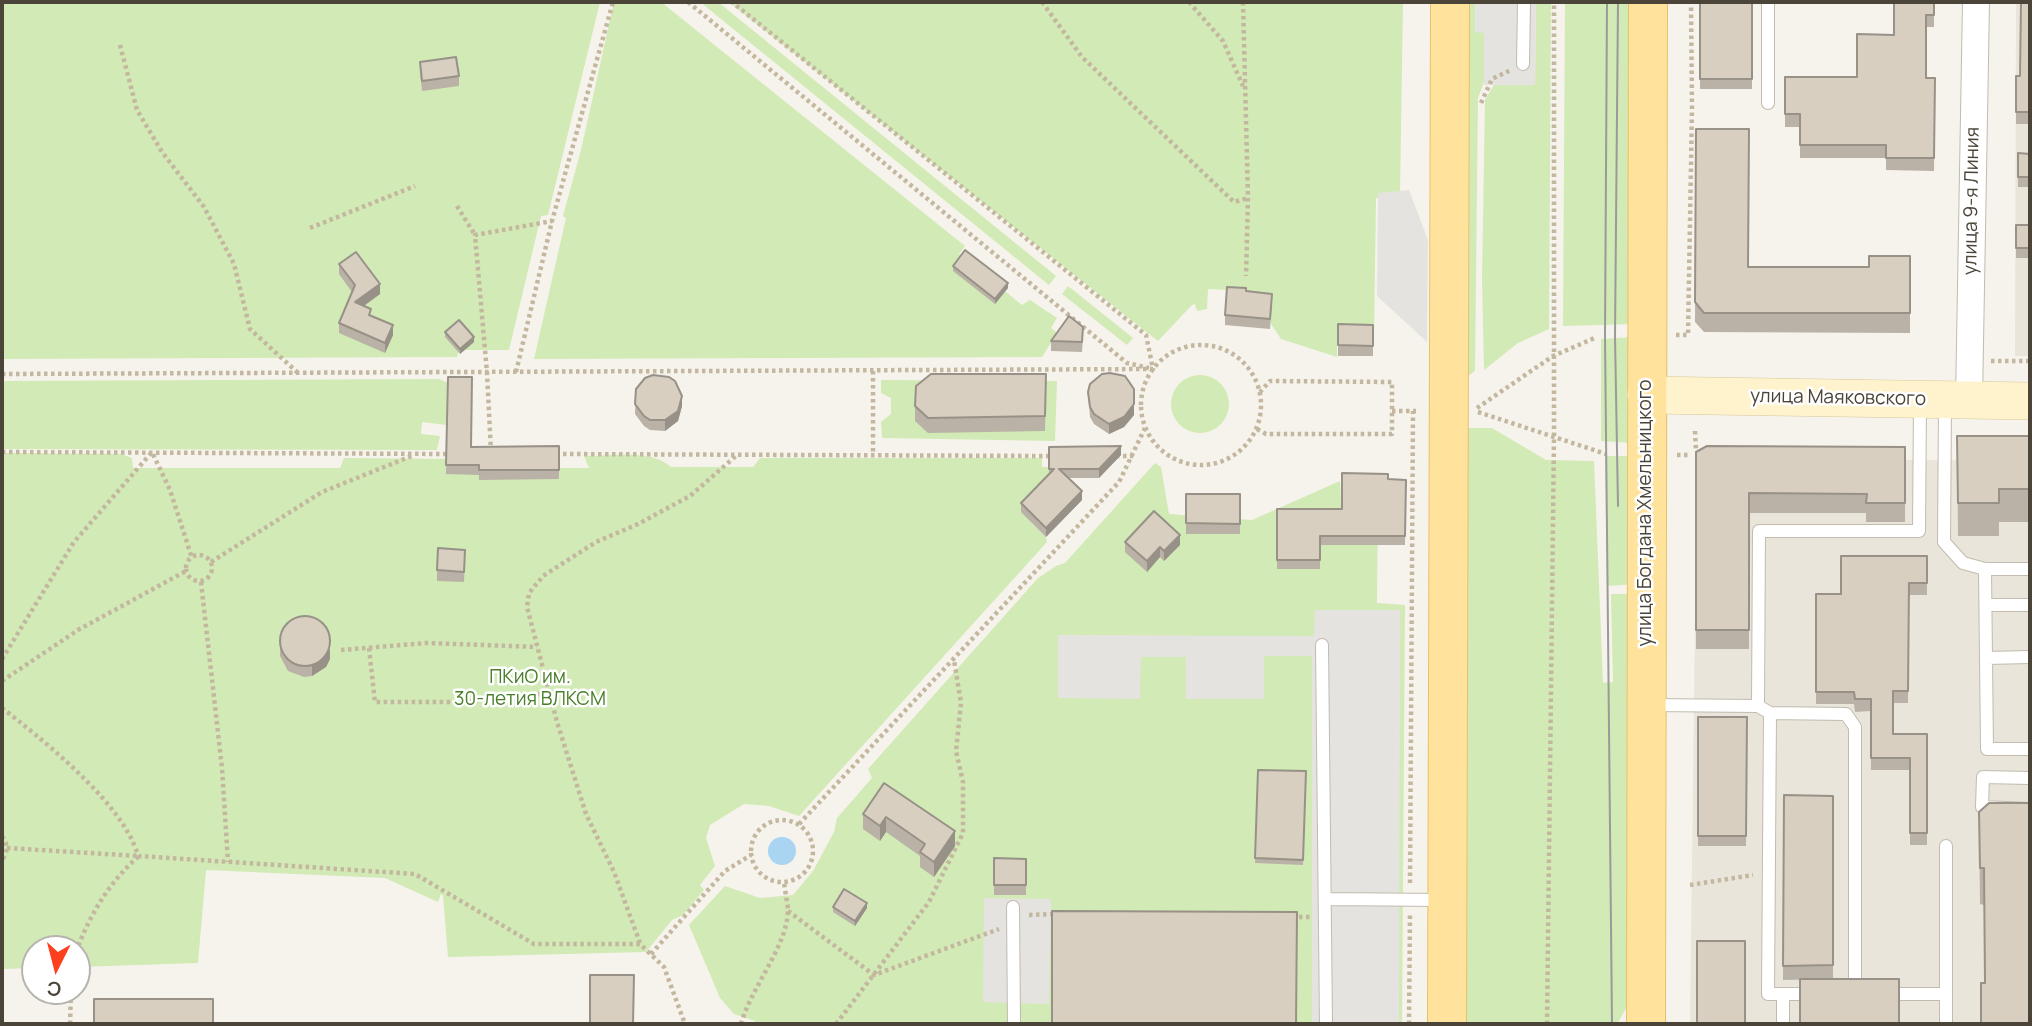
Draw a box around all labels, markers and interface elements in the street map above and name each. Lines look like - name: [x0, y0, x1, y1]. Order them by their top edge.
- street label: улица 9-я Линия: [1959, 127, 1985, 275]
- street label: улица Богдана Хмельницкого: [1635, 379, 1657, 647]
- street label: улица Маяковского: [1750, 385, 1926, 411]
- park label: ПКиО им. 30-летия ВЛКСМ: [454, 667, 606, 711]
- north arrow: [21, 935, 91, 1005]
- text: С: [46, 975, 62, 1003]

